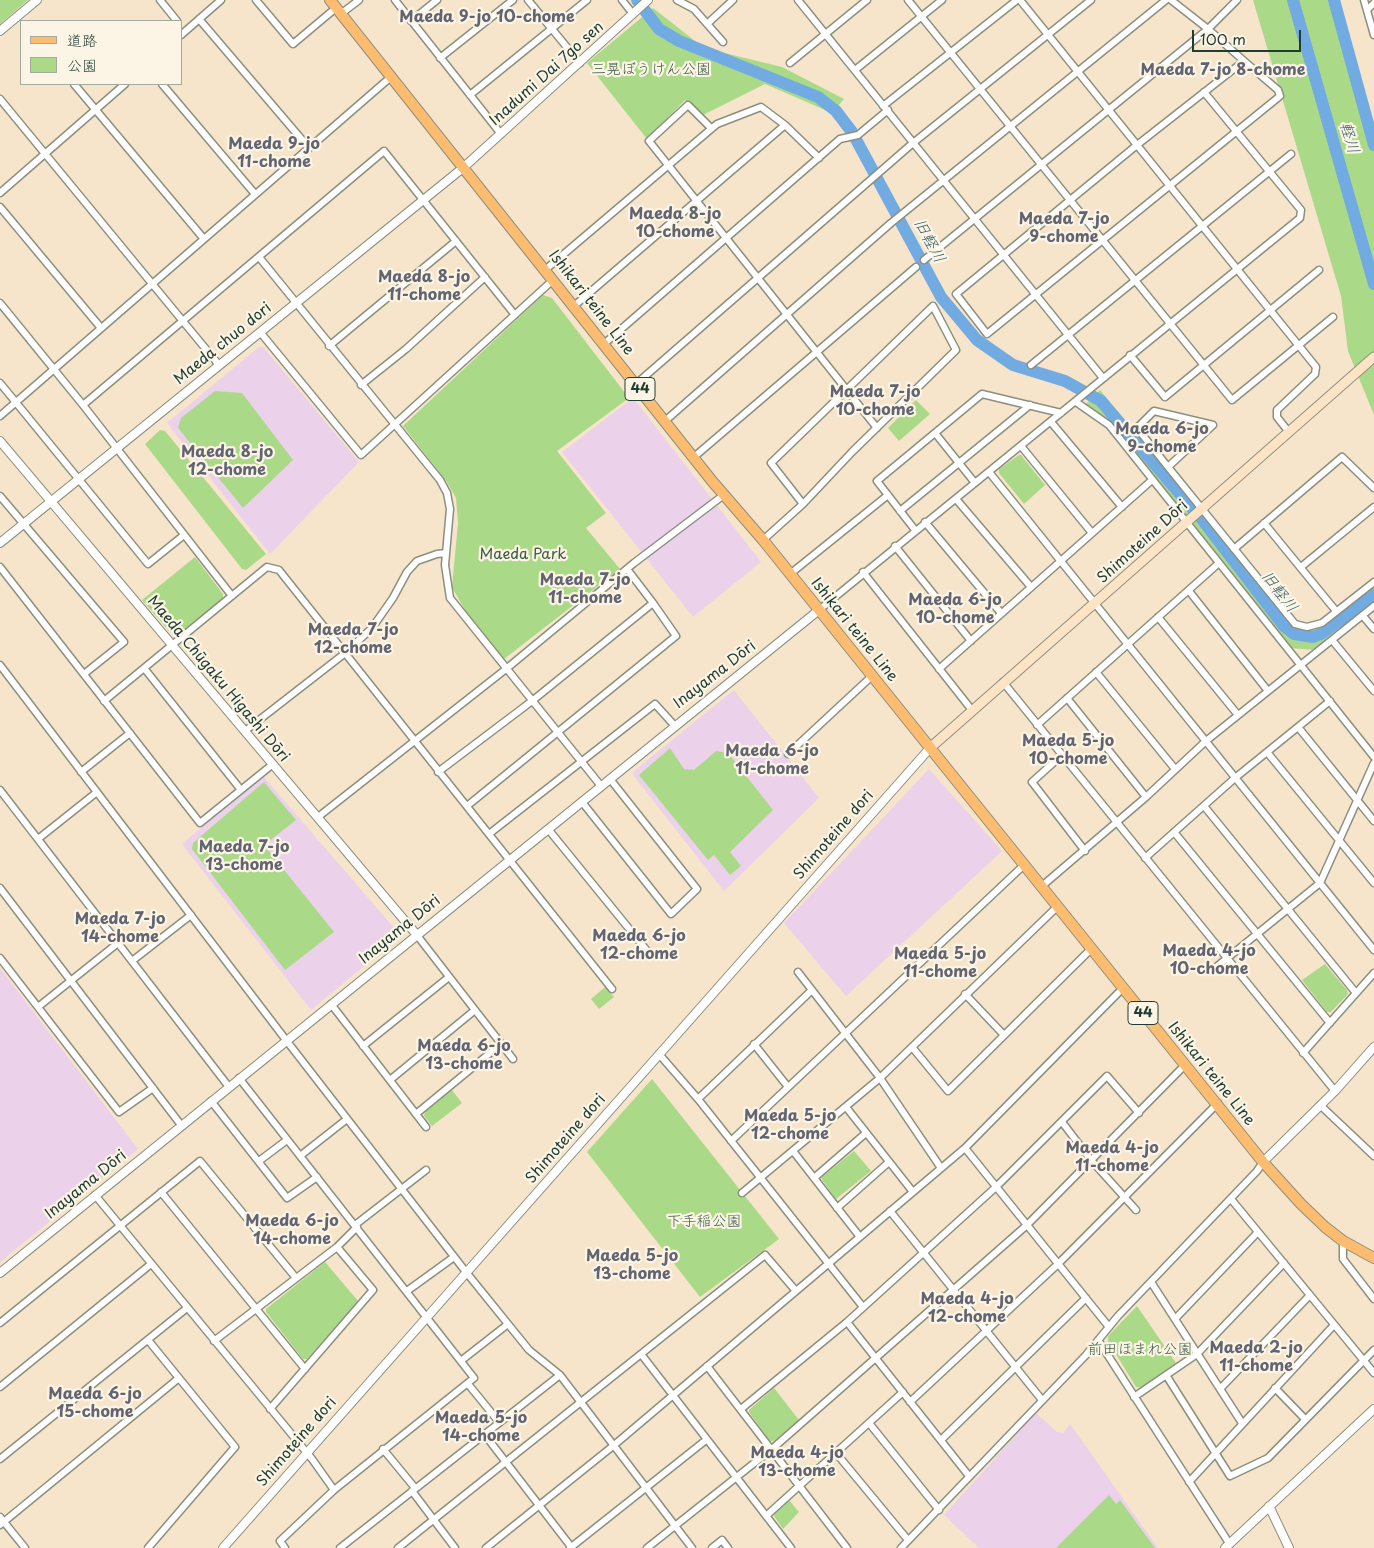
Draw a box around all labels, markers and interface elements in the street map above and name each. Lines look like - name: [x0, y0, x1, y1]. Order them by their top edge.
- district label: Maeda 9-jo 10-chome: [399, 8, 575, 28]
- street label: Inadumi Dai 7go sen: [486, 18, 608, 130]
- legend: [20, 20, 182, 85]
- scale bar: [1194, 20, 1303, 52]
- text: 100 m: [1200, 27, 1246, 50]
- text: 道路: [67, 28, 97, 51]
- text: 公園: [67, 53, 97, 76]
- park label: 三晃ぼうけん公園: [591, 61, 711, 79]
- district label: Maeda 7-jo 8-chome: [1141, 61, 1305, 81]
- water label: 軽川: [1335, 120, 1363, 156]
- district label: Maeda 9-jo 11-chome: [228, 135, 320, 173]
- district label: Maeda 8-jo 10-chome: [629, 205, 721, 243]
- district label: Maeda 7-jo 9-chome: [1019, 210, 1109, 248]
- water label: 旧軽川: [909, 215, 949, 267]
- street label: Ishikari teine Line: [544, 247, 638, 359]
- district label: Maeda 8-jo 11-chome: [378, 268, 470, 306]
- street label: Maeda chuo dori: [171, 299, 275, 389]
- road number: 44: [625, 378, 655, 400]
- district label: Maeda 7-jo 10-chome: [830, 383, 920, 421]
- district label: Maeda 6-jo 9-chome: [1115, 420, 1209, 458]
- district label: Maeda 8-jo 12-chome: [181, 443, 273, 481]
- street label: Shimoteine Dōri: [1094, 497, 1192, 587]
- park label: Maeda Park: [480, 546, 566, 564]
- water label: 旧軽川: [1257, 567, 1301, 617]
- district label: Maeda 7-jo 11-chome: [540, 571, 630, 609]
- street label: Ishikari teine Line: [807, 575, 901, 685]
- district label: Maeda 6-jo 10-chome: [908, 591, 1002, 629]
- street label: Maeda Chūgaku Higashi Dōri: [143, 592, 293, 766]
- district label: Maeda 7-jo 12-chome: [308, 621, 398, 659]
- street label: Inayama Dōri: [670, 637, 760, 713]
- district label: Maeda 5-jo 10-chome: [1022, 732, 1114, 770]
- district label: Maeda 6-jo 11-chome: [725, 742, 819, 780]
- street label: Shimoteine dori: [790, 787, 878, 883]
- district label: Maeda 7-jo 13-chome: [199, 838, 289, 876]
- street label: Inayama Dōri: [356, 892, 444, 968]
- district label: Maeda 7-jo 14-chome: [75, 910, 165, 948]
- district label: Maeda 6-jo 12-chome: [592, 927, 686, 965]
- district label: Maeda 4-jo 10-chome: [1162, 942, 1256, 980]
- district label: Maeda 5-jo 11-chome: [894, 945, 986, 983]
- road number: 44: [1128, 1001, 1158, 1024]
- street label: Ishikari teine Line: [1164, 1019, 1258, 1129]
- district label: Maeda 6-jo 13-chome: [417, 1037, 511, 1075]
- street label: Shimoteine dori: [522, 1091, 610, 1187]
- district label: Maeda 5-jo 12-chome: [744, 1107, 836, 1145]
- district label: Maeda 4-jo 11-chome: [1065, 1139, 1159, 1177]
- street label: Inayama Dōri: [42, 1147, 130, 1223]
- district label: Maeda 6-jo 14-chome: [245, 1212, 339, 1250]
- park label: 下手稲公園: [667, 1213, 741, 1231]
- district label: Maeda 5-jo 13-chome: [586, 1247, 678, 1285]
- district label: Maeda 4-jo 12-chome: [920, 1290, 1014, 1328]
- district label: Maeda 2-jo 11-chome: [1209, 1339, 1303, 1377]
- park label: 前田ほまれ公園: [1088, 1341, 1192, 1359]
- district label: Maeda 6-jo 15-chome: [48, 1385, 142, 1423]
- street label: Shimoteine dori: [253, 1394, 341, 1490]
- district label: Maeda 5-jo 14-chome: [435, 1409, 527, 1447]
- district label: Maeda 4-jo 13-chome: [750, 1444, 844, 1482]

